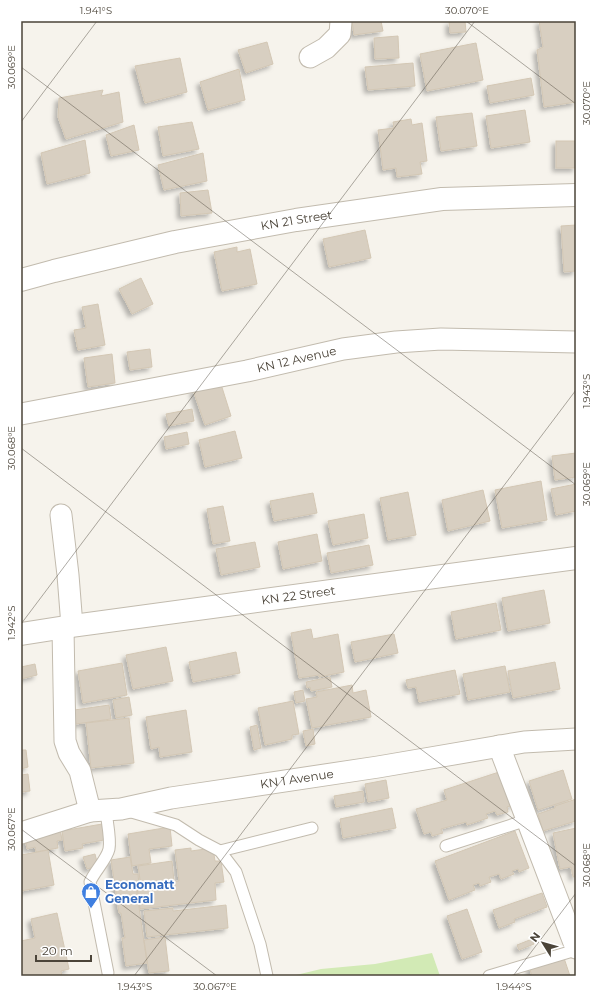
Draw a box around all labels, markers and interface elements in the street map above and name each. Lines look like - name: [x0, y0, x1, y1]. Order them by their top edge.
- text: 1.941°S: [80, 4, 112, 17]
- text: 30.070°E: [445, 4, 489, 17]
- text: 30.069°E: [5, 45, 18, 89]
- text: 30.070°E: [580, 81, 593, 125]
- street label: KN 21 Street: [259, 207, 333, 233]
- street label: KN 12 Avenue: [255, 343, 338, 376]
- text: 1.943°S: [580, 374, 593, 408]
- text: 30.068°E: [5, 426, 18, 470]
- text: 30.069°E: [580, 462, 593, 506]
- street label: KN 22 Street: [260, 583, 336, 607]
- text: 1.942°S: [5, 606, 18, 640]
- street label: KN 1 Avenue: [259, 766, 335, 792]
- text: 30.067°E: [5, 807, 18, 851]
- text: 30.068°E: [580, 843, 593, 887]
- place label: Economatt General: [105, 877, 175, 906]
- shop icon: Economatt General: [80, 881, 102, 909]
- north arrow: [523, 923, 563, 963]
- text: N: [527, 929, 543, 945]
- scale bar: [36, 937, 91, 963]
- text: 20 m: [42, 943, 73, 958]
- text: 1.943°S: [118, 980, 152, 993]
- text: 30.067°E: [193, 980, 237, 993]
- text: 1.944°S: [496, 980, 532, 993]

